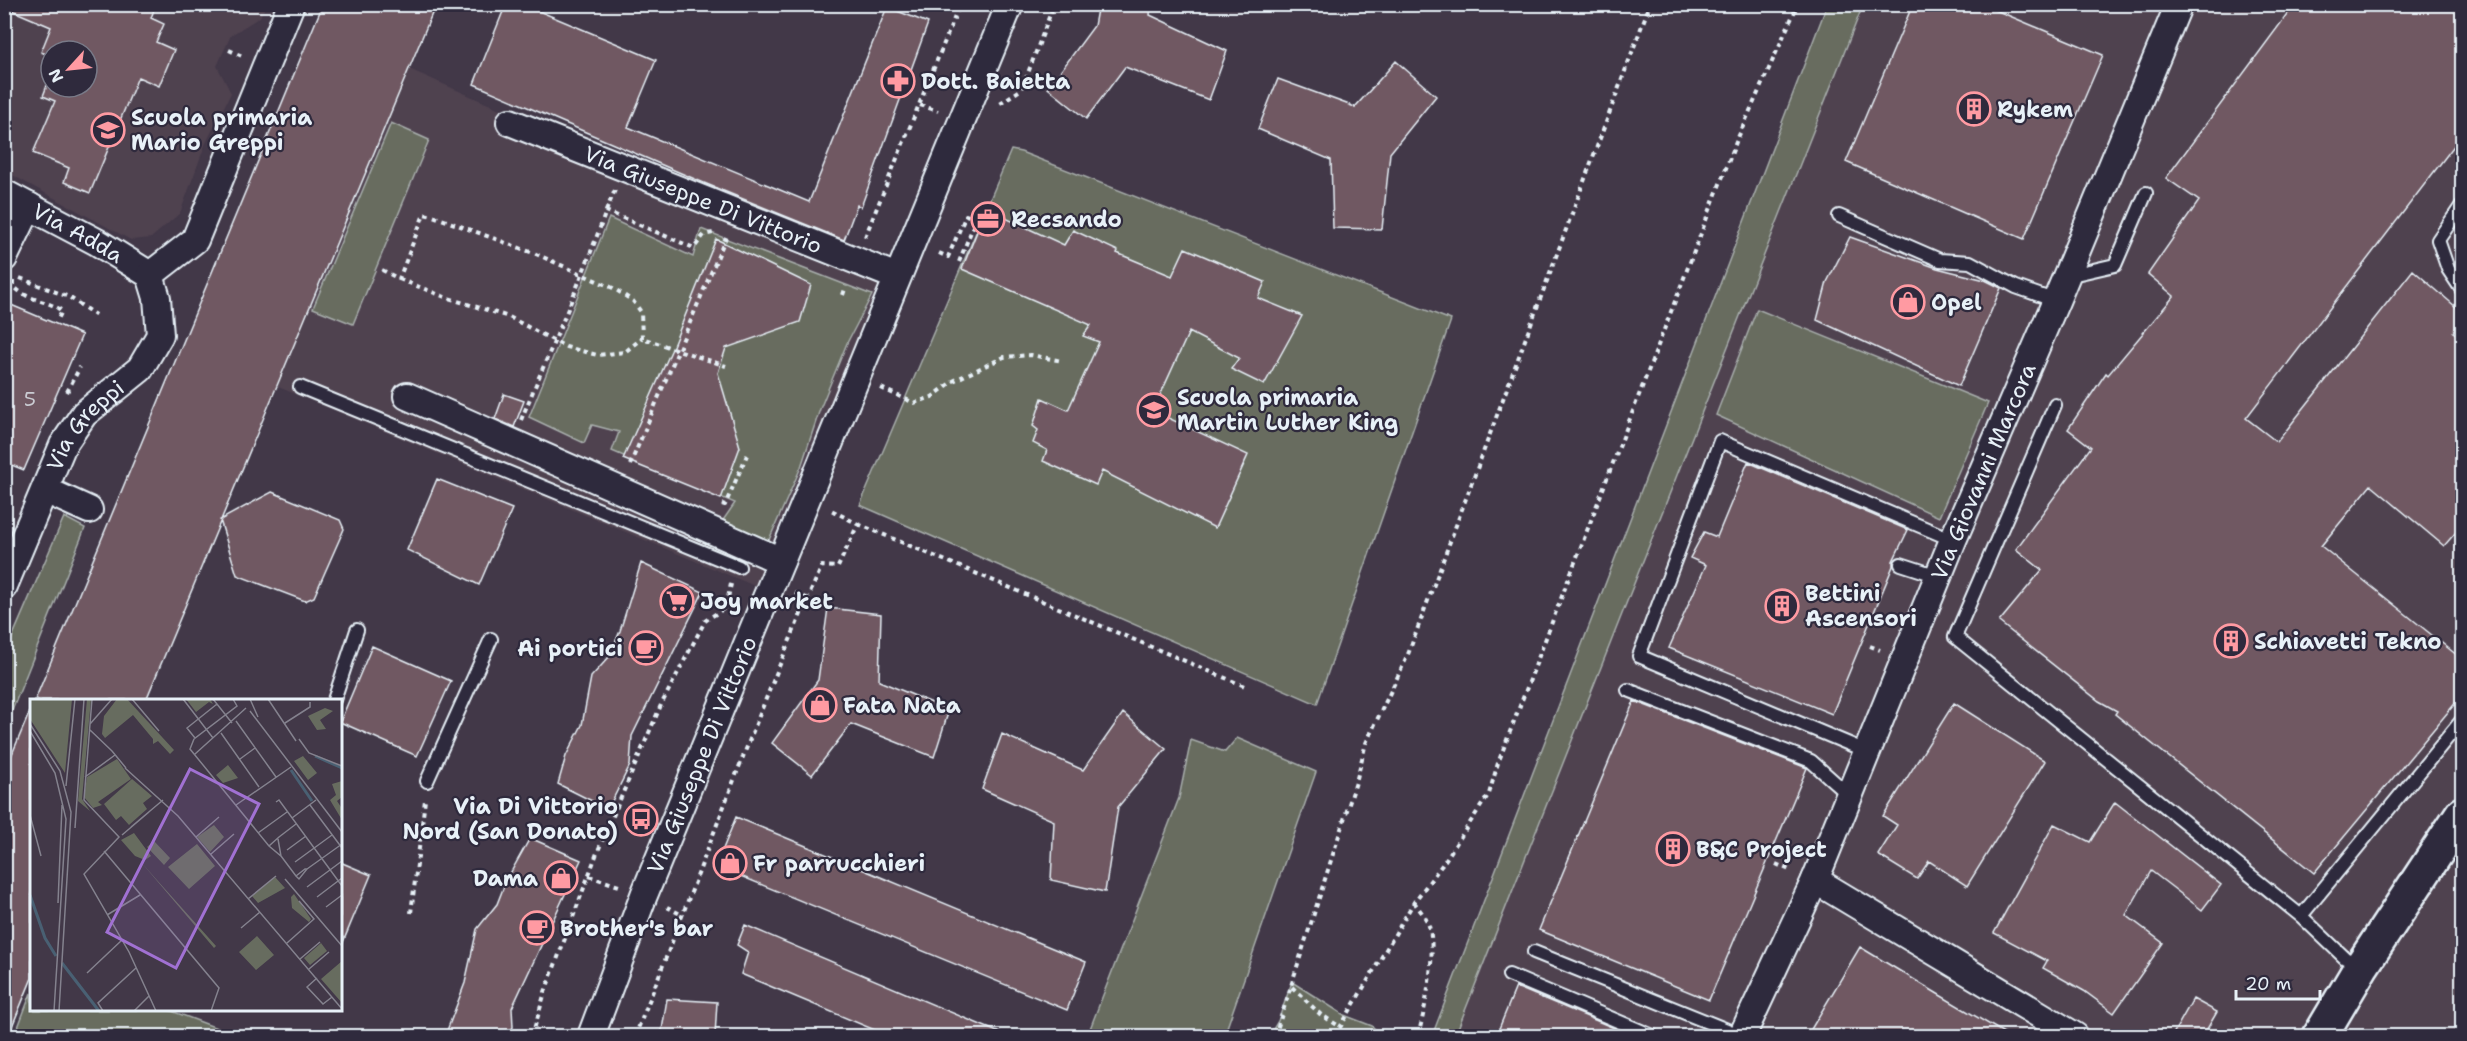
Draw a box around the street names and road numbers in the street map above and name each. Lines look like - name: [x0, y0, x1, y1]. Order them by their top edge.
- street label: Via Giuseppe Di Vittorio: [580, 139, 826, 260]
- street label: Via Adda: [27, 197, 129, 270]
- street label: Via Giovanni Marcora: [1924, 358, 2043, 584]
- street label: Via Greppi: [40, 374, 130, 475]
- street label: Via Giuseppe Di Vittorio: [640, 632, 764, 878]

